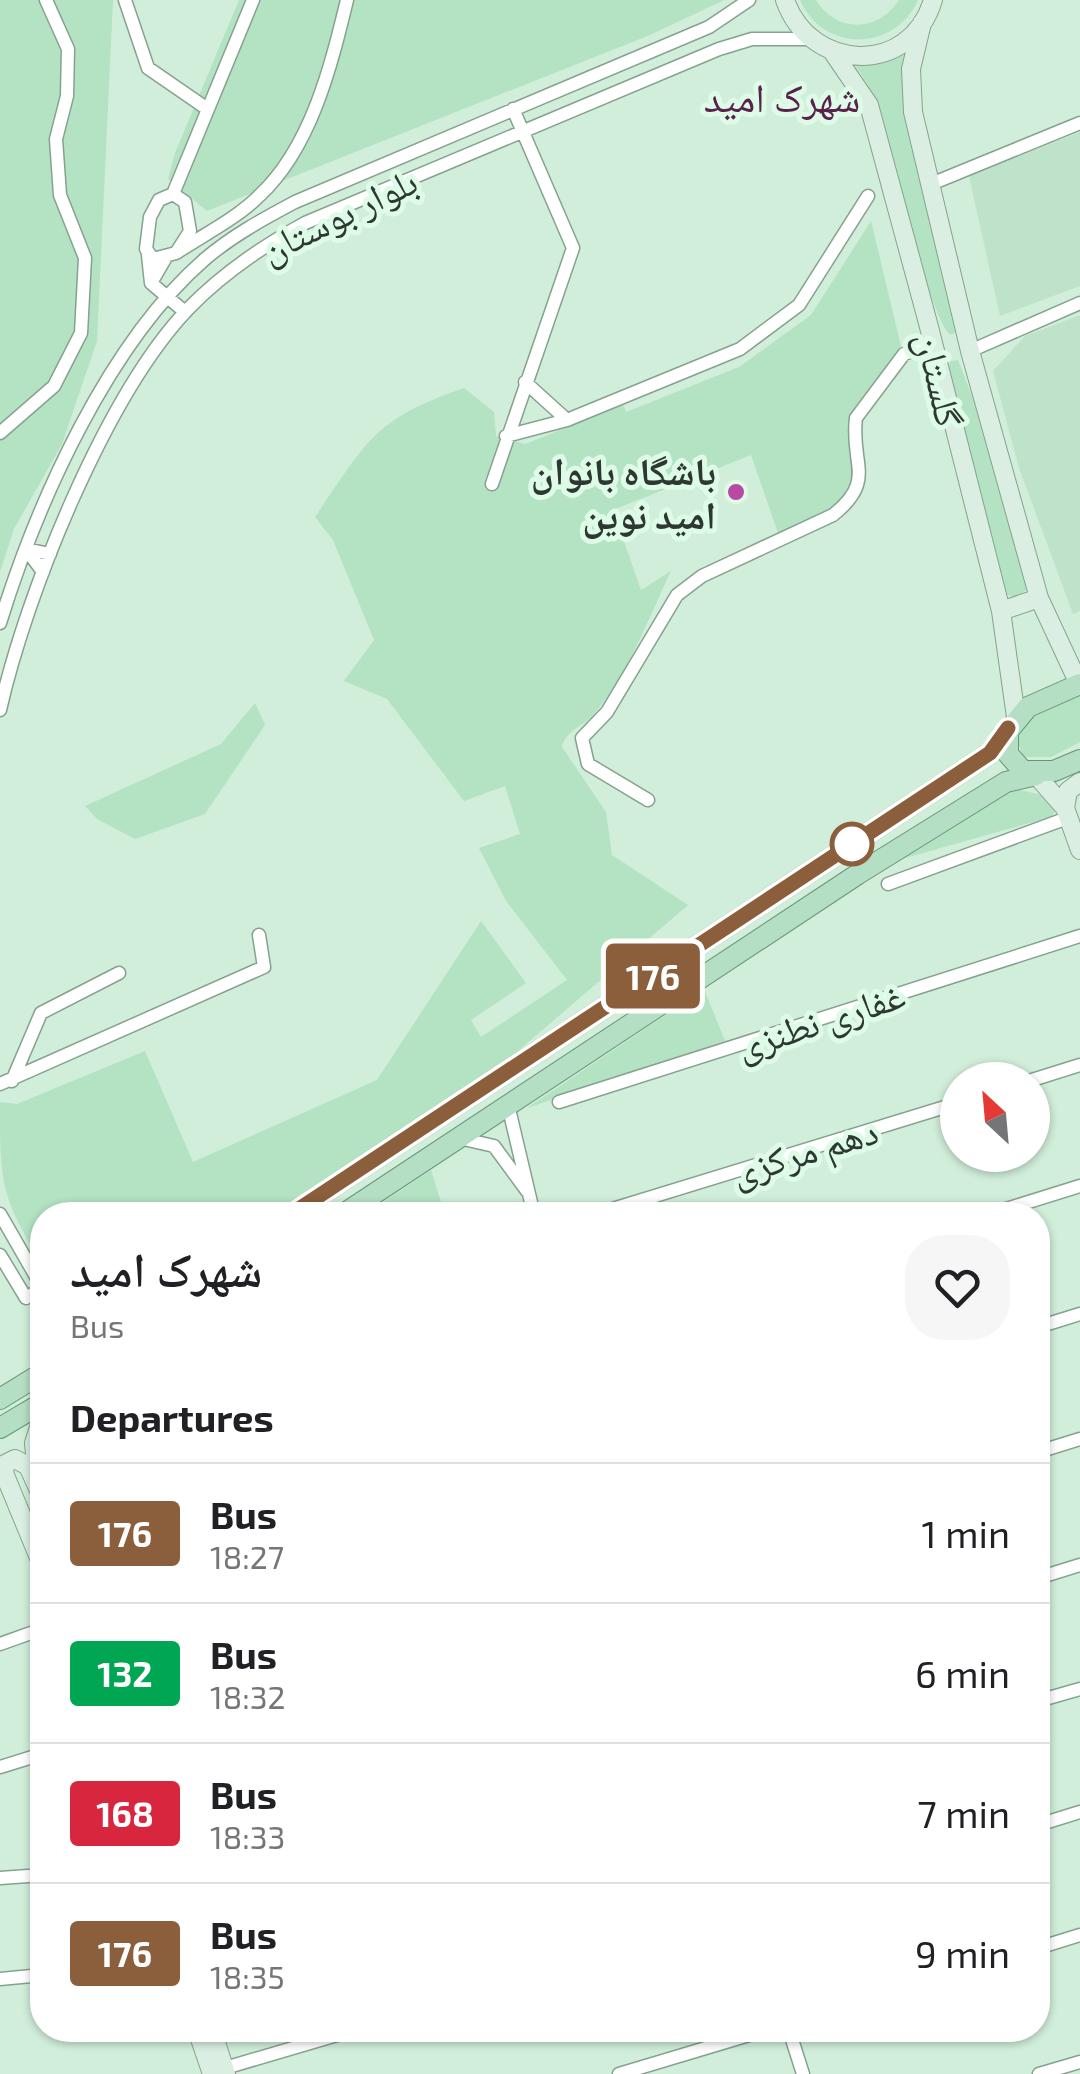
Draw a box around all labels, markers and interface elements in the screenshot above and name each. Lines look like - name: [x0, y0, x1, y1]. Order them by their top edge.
- district label: شهرک امید: [704, 72, 860, 121]
- street label: بلوار بوستان: [252, 156, 425, 273]
- street label: گلستان: [906, 327, 974, 432]
- place label: باشگاه بانوان امید نوین: [531, 447, 716, 539]
- marker: باشگاه بانوان امید نوین: [725, 481, 747, 503]
- unlabelled marker: [831, 823, 873, 865]
- line badge: 176: [596, 944, 710, 1008]
- text: 176: [626, 955, 680, 997]
- street label: غفاری نطنزی: [730, 970, 911, 1070]
- north arrow: [940, 1062, 1050, 1172]
- map controls: [940, 1062, 1050, 1172]
- street label: دهم مرکزی: [725, 1106, 884, 1198]
- button: heart: [905, 1235, 1010, 1340]
- text: شهرک امید: [70, 1239, 262, 1297]
- text: Bus: [70, 1306, 124, 1344]
- text: Departures: [70, 1394, 274, 1440]
- text: Bus: [210, 1491, 277, 1537]
- text: 1 min: [922, 1510, 1010, 1556]
- text: 176: [98, 1512, 152, 1554]
- text: 18:27: [210, 1537, 284, 1575]
- text: Bus: [210, 1631, 277, 1677]
- text: 6 min: [915, 1650, 1010, 1696]
- text: 132: [97, 1652, 153, 1694]
- text: 18:32: [210, 1677, 286, 1715]
- text: Bus: [210, 1771, 277, 1817]
- text: 7 min: [917, 1790, 1010, 1836]
- text: 168: [96, 1792, 154, 1834]
- text: 18:33: [210, 1817, 285, 1855]
- text: Bus: [210, 1911, 277, 1957]
- text: 9 min: [915, 1930, 1010, 1976]
- text: 176: [98, 1932, 152, 1974]
- text: 18:35: [210, 1957, 285, 1995]

